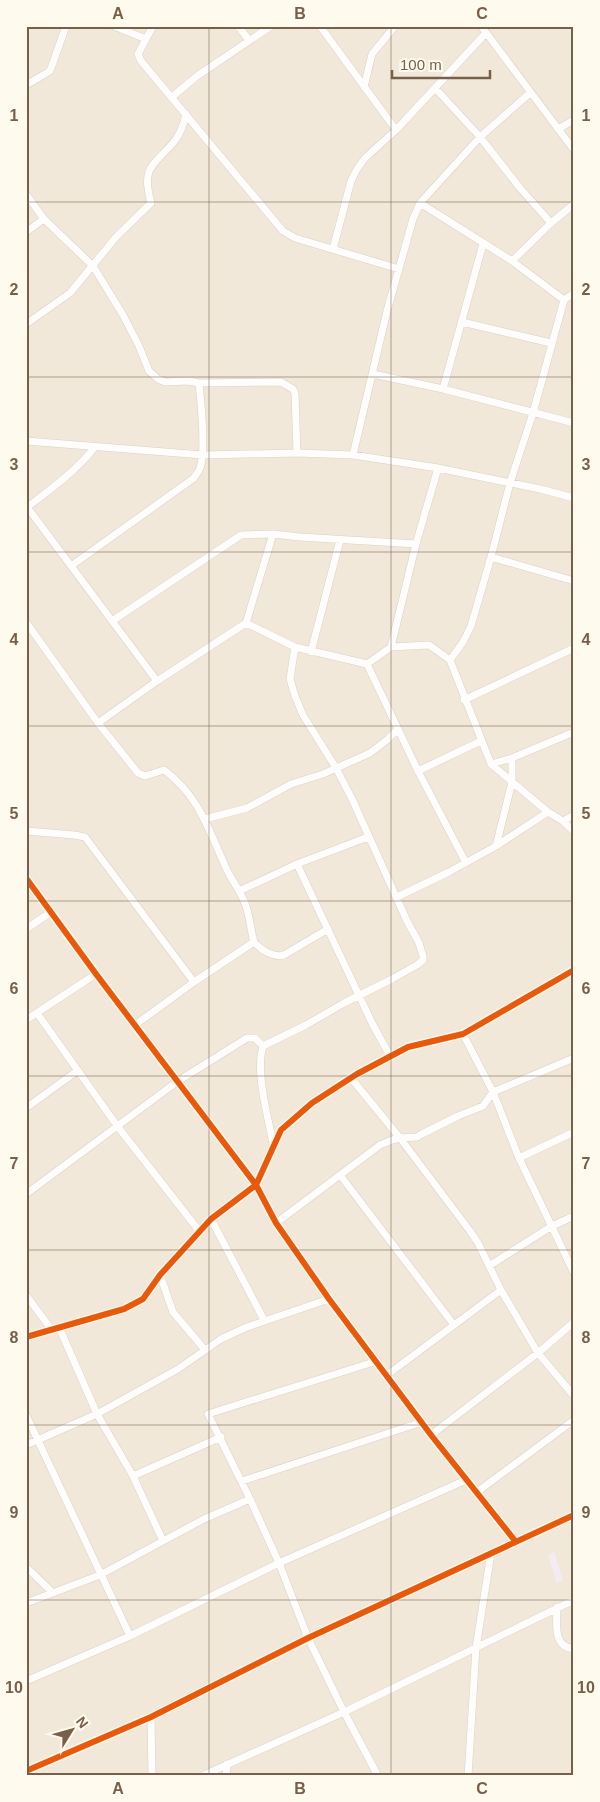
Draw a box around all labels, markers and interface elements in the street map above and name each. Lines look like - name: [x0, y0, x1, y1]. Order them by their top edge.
- text: A: [112, 5, 124, 22]
- text: B: [294, 5, 306, 22]
- text: C: [476, 5, 488, 22]
- scale bar: [392, 48, 490, 80]
- text: 100 m: [400, 56, 442, 73]
- text: 1: [10, 107, 19, 124]
- text: 1: [582, 107, 591, 124]
- text: 2: [10, 281, 19, 298]
- text: 2: [582, 281, 591, 298]
- text: 3: [10, 456, 19, 473]
- text: 3: [582, 456, 591, 473]
- text: 4: [10, 631, 19, 648]
- text: 4: [582, 631, 591, 648]
- text: 5: [10, 805, 19, 822]
- text: 5: [582, 805, 591, 822]
- text: 6: [10, 980, 19, 997]
- text: 6: [582, 980, 591, 997]
- text: 7: [10, 1155, 19, 1172]
- text: 7: [582, 1155, 591, 1172]
- text: 8: [10, 1329, 19, 1346]
- text: 8: [582, 1329, 591, 1346]
- text: 9: [10, 1504, 19, 1521]
- text: 9: [582, 1504, 591, 1521]
- text: 10: [5, 1679, 23, 1696]
- text: 10: [577, 1679, 595, 1696]
- north arrow: [48, 1704, 98, 1754]
- text: N: [73, 1713, 92, 1731]
- text: A: [112, 1780, 124, 1797]
- text: B: [294, 1780, 306, 1797]
- text: C: [476, 1780, 488, 1797]

